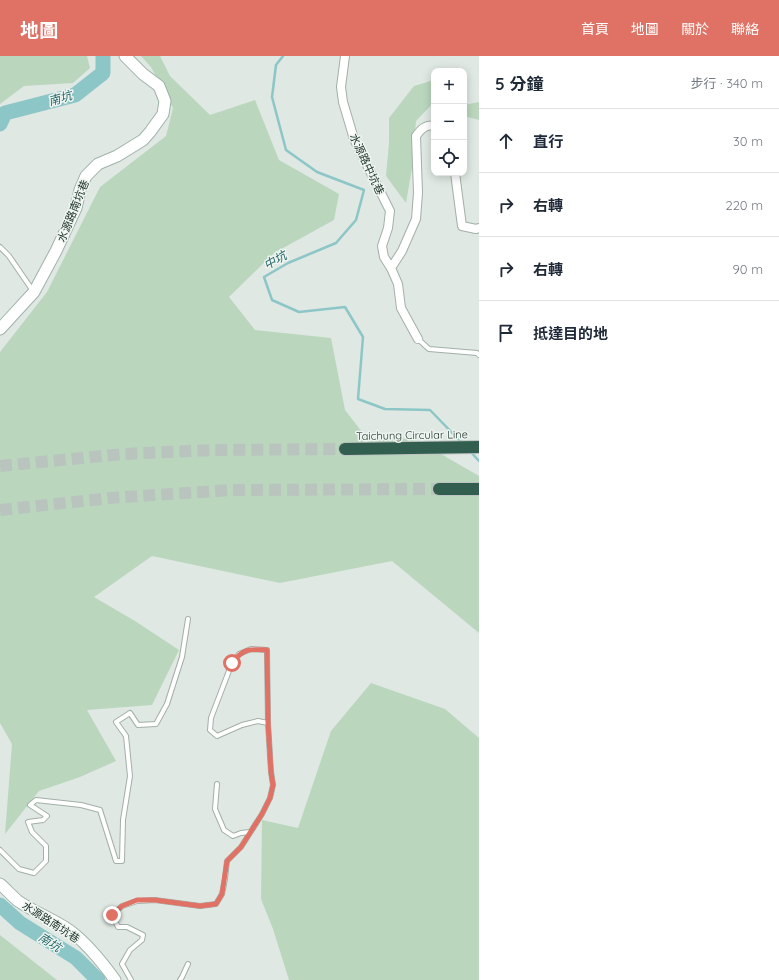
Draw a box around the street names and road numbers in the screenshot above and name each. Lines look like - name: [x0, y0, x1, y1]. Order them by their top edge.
- street label: 水源路中坑巷: [347, 131, 387, 197]
- street label: 水源路南坑巷: [54, 178, 92, 244]
- street label: Taichung Circular Line: [356, 427, 468, 443]
- street label: 水源路南坑巷: [20, 898, 82, 946]

